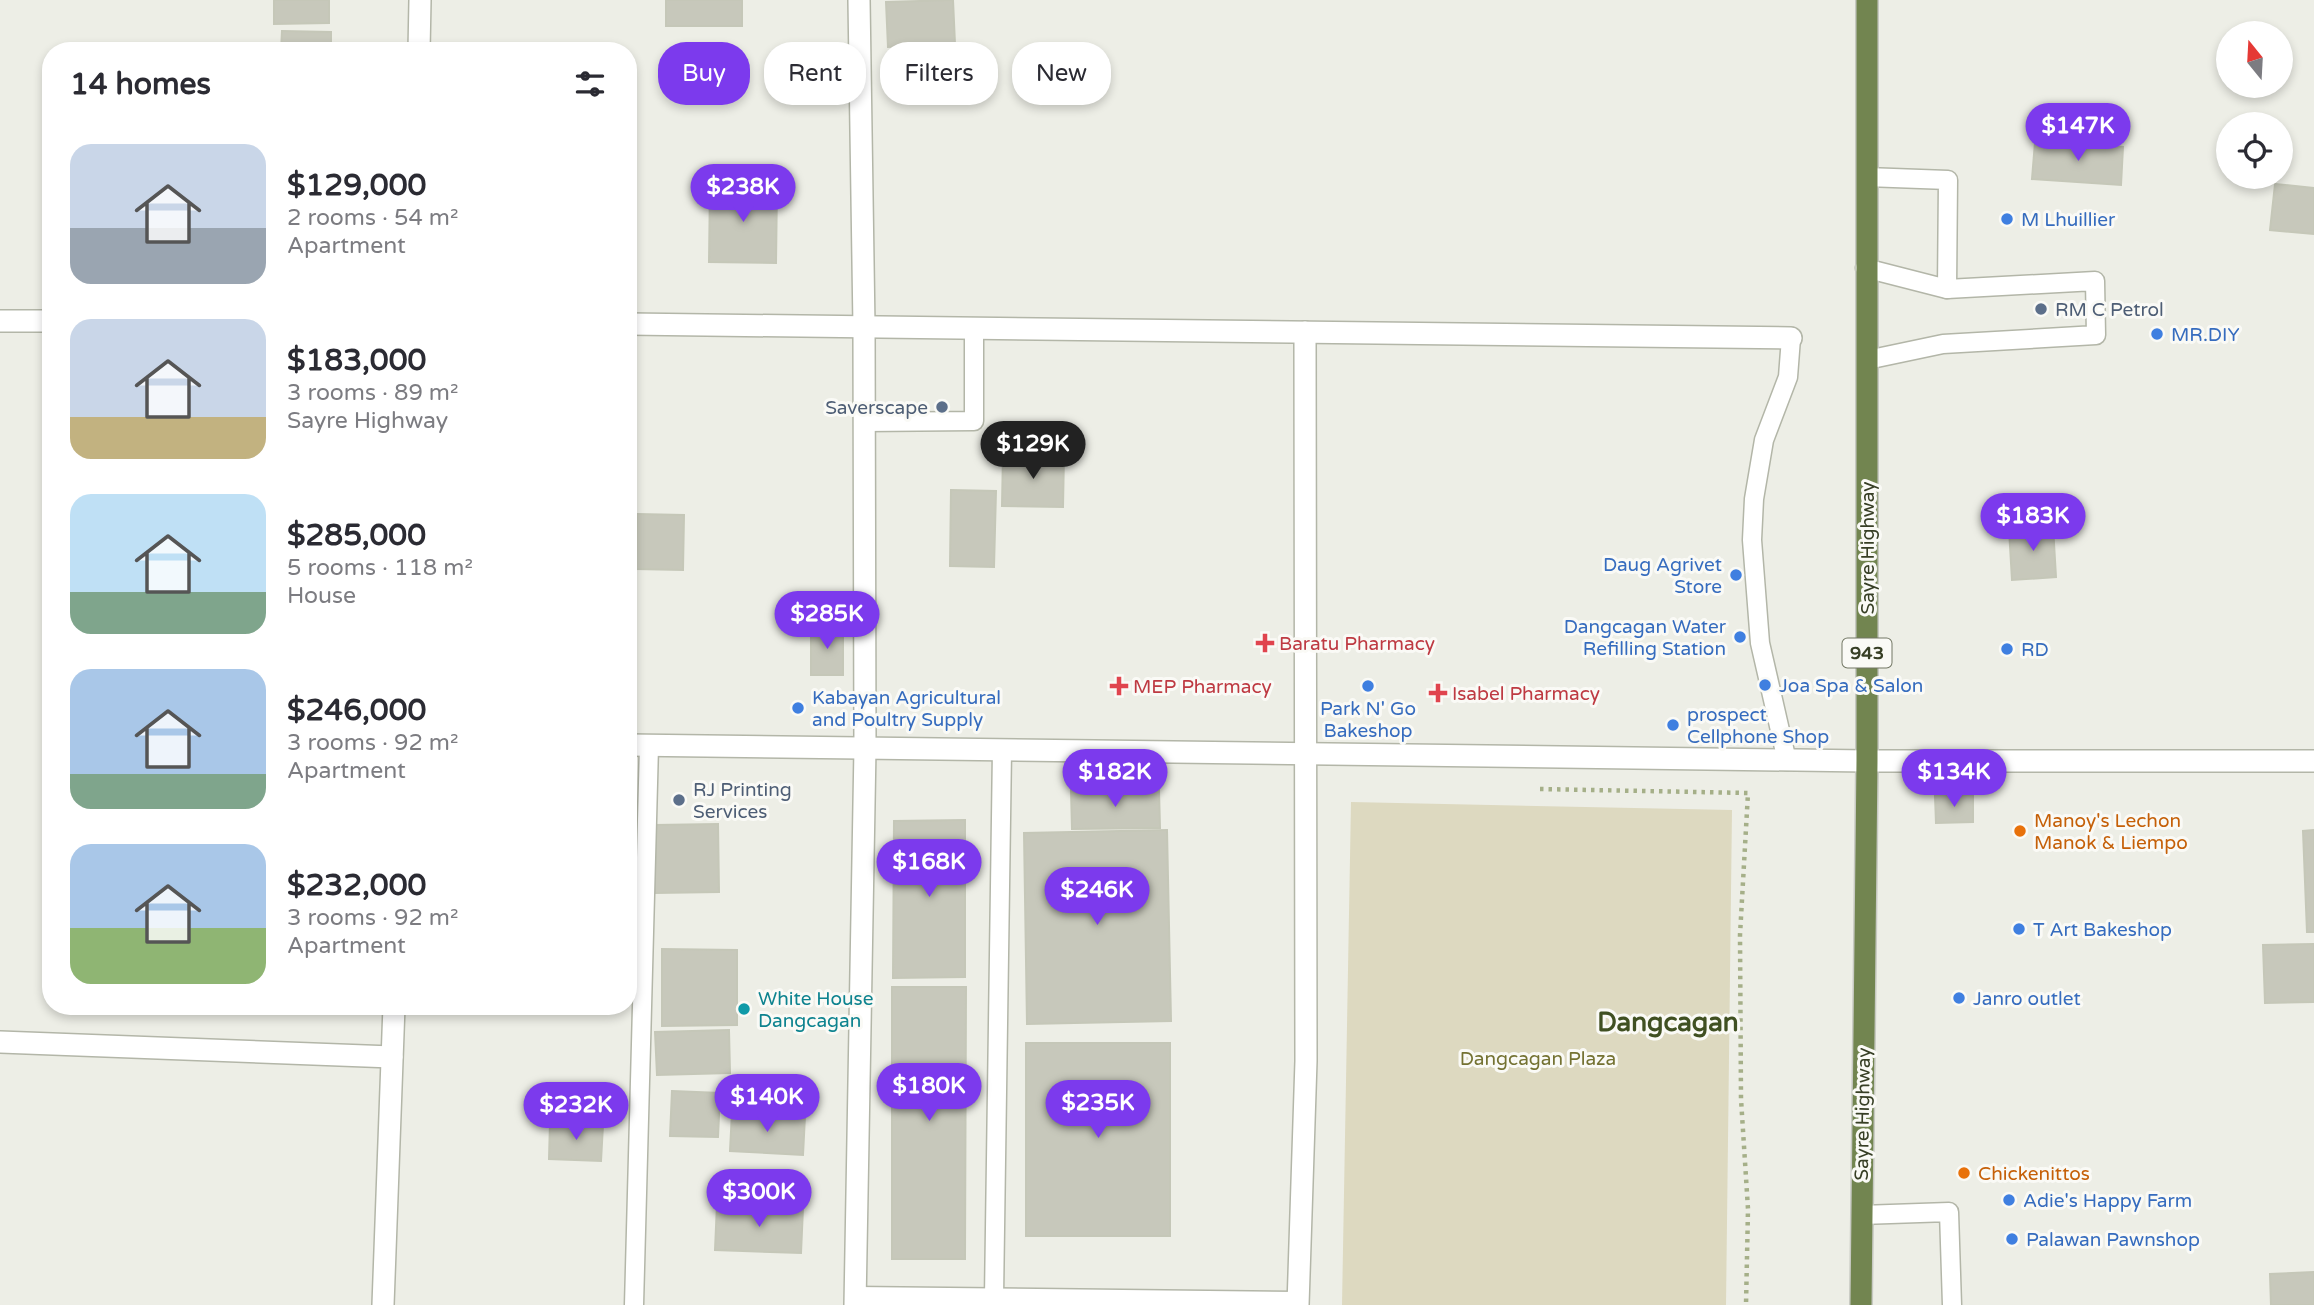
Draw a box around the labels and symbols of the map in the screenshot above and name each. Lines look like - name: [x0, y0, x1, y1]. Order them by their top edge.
- north arrow: [2216, 21, 2292, 98]
- pin: $147K: [2029, 104, 2127, 163]
- pin: $238K: [694, 164, 792, 224]
- place label: M Lhuillier: [2021, 209, 2116, 231]
- marker: M Lhuillier: [1999, 211, 2015, 227]
- place label: RM C Petrol: [2055, 299, 2164, 321]
- marker: RM C Petrol: [2033, 301, 2049, 317]
- place label: MR.DIY: [2171, 324, 2240, 346]
- marker: MR.DIY: [2149, 326, 2165, 342]
- place label: Saverscape: [825, 397, 928, 419]
- marker: Saverscape: [934, 399, 950, 415]
- pin: $129K: [984, 421, 1082, 481]
- street label: Sayre Highway: [1857, 481, 1879, 615]
- pin: $183K: [1984, 494, 2082, 553]
- place label: Daug Agrivet Store: [1603, 554, 1722, 598]
- marker: Daug Agrivet Store: [1728, 567, 1744, 583]
- pin: $285K: [778, 592, 876, 651]
- place label: Dangcagan Water Refilling Station: [1564, 616, 1727, 660]
- marker: Dangcagan Water Refilling Station: [1732, 629, 1748, 645]
- place label: Baratu Pharmacy: [1279, 633, 1435, 655]
- marker: Baratu Pharmacy: [1257, 635, 1273, 651]
- road number: 943: [1842, 638, 1892, 668]
- place label: RD: [2021, 639, 2049, 661]
- marker: RD: [1999, 641, 2015, 657]
- place label: Joa Spa & Salon: [1779, 675, 1923, 697]
- place label: MEP Pharmacy: [1133, 676, 1272, 698]
- marker: Joa Spa & Salon: [1757, 677, 1773, 693]
- marker: MEP Pharmacy: [1111, 678, 1127, 694]
- marker: Park N' Go Bakeshop: [1360, 678, 1376, 694]
- place label: Isabel Pharmacy: [1452, 683, 1600, 705]
- marker: Isabel Pharmacy: [1430, 685, 1446, 701]
- place label: Kabayan Agricultural and Poultry Supply: [812, 687, 1001, 731]
- place label: Park N' Go Bakeshop: [1320, 698, 1416, 742]
- marker: Kabayan Agricultural and Poultry Supply: [790, 700, 806, 716]
- place label: prospect Cellphone Shop: [1687, 704, 1829, 748]
- marker: prospect Cellphone Shop: [1665, 717, 1681, 733]
- pin: $182K: [1066, 750, 1164, 809]
- pin: $134K: [1905, 750, 2003, 809]
- place label: RJ Printing Services: [693, 779, 792, 823]
- marker: RJ Printing Services: [671, 792, 687, 808]
- place label: Manoy's Lechon Manok & Liempo: [2034, 810, 2188, 854]
- marker: Manoy's Lechon Manok & Liempo: [2012, 823, 2028, 839]
- pin: $168K: [880, 839, 978, 899]
- pin: $246K: [1048, 867, 1146, 927]
- place label: T Art Bakeshop: [2033, 919, 2172, 941]
- marker: T Art Bakeshop: [2011, 921, 2027, 937]
- place label: White House Dangcagan: [758, 988, 873, 1032]
- place label: Janro outlet: [1973, 988, 2081, 1010]
- marker: Janro outlet: [1951, 990, 1967, 1006]
- marker: White House Dangcagan: [736, 1001, 752, 1017]
- district label: Dangcagan: [1597, 1007, 1739, 1038]
- street label: Sayre Highway: [1851, 1047, 1875, 1181]
- park label: Dangcagan Plaza: [1460, 1048, 1616, 1070]
- pin: $180K: [880, 1064, 978, 1123]
- pin: $140K: [718, 1074, 816, 1134]
- pin: $235K: [1049, 1080, 1147, 1140]
- pin: $232K: [527, 1082, 625, 1142]
- place label: Chickenittos: [1978, 1163, 2090, 1185]
- marker: Chickenittos: [1956, 1165, 1972, 1181]
- pin: $300K: [710, 1170, 808, 1229]
- place label: Adie's Happy Farm: [2023, 1190, 2192, 1212]
- marker: Adie's Happy Farm: [2001, 1192, 2017, 1208]
- place label: Palawan Pawnshop: [2026, 1229, 2200, 1251]
- marker: Palawan Pawnshop: [2004, 1231, 2020, 1247]

